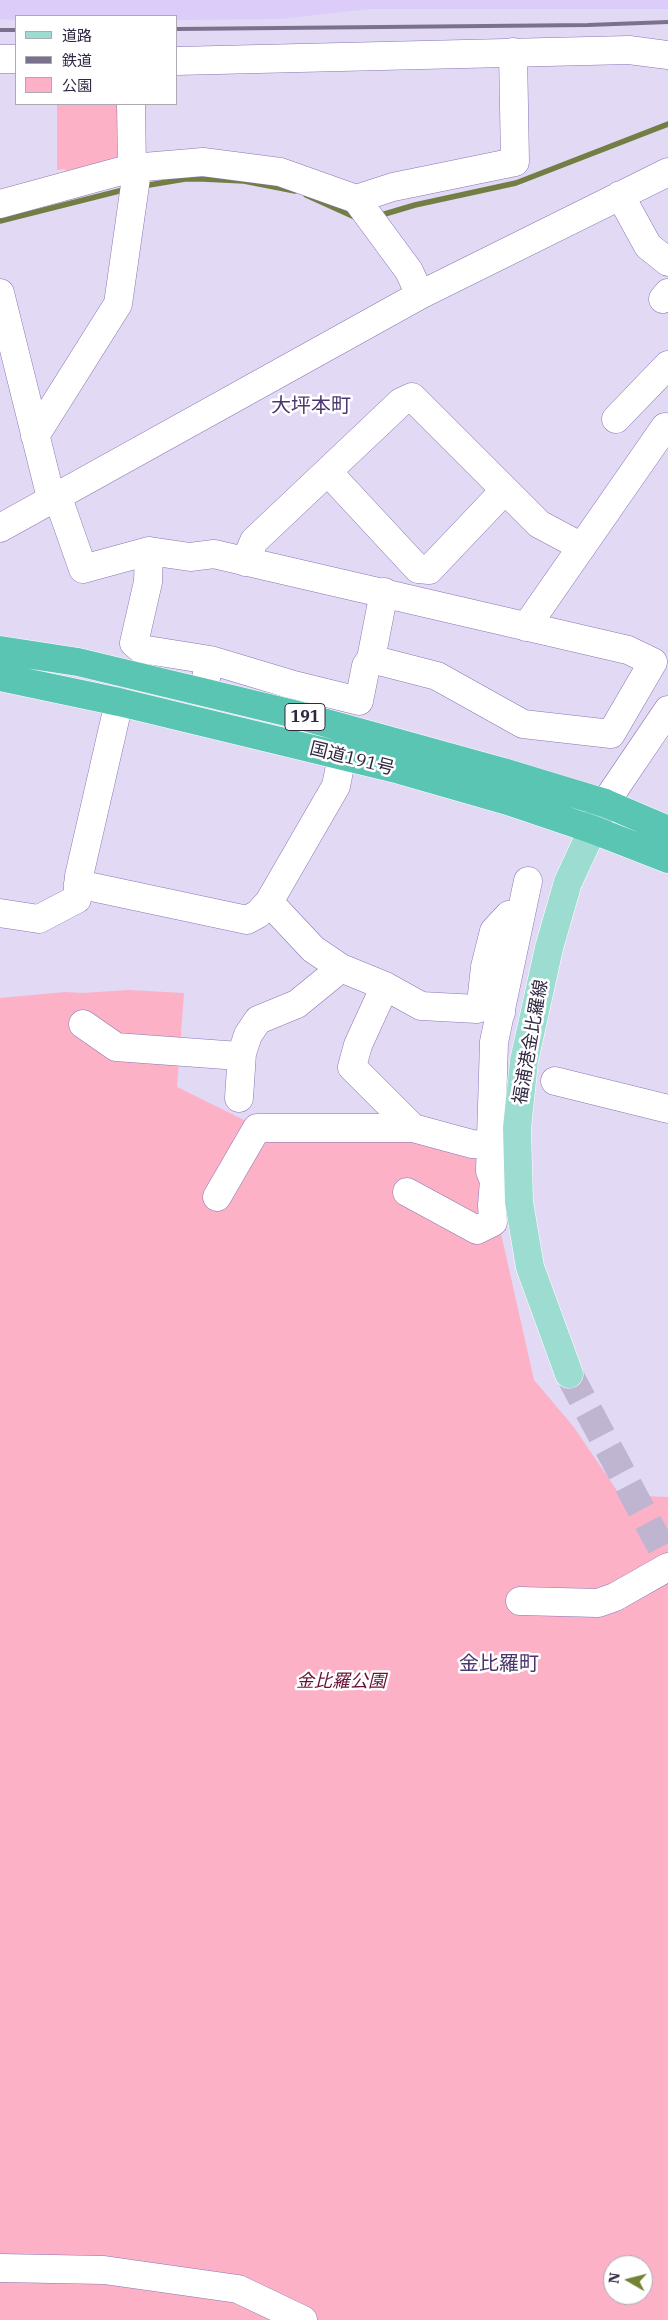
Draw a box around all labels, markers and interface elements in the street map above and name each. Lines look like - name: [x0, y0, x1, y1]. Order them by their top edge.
- legend: [15, 15, 178, 105]
- text: 道路: [62, 26, 92, 45]
- text: 鉄道: [62, 51, 92, 70]
- text: 公園: [62, 76, 92, 95]
- district label: 大坪本町: [271, 394, 351, 418]
- road number: 191: [285, 704, 325, 730]
- street label: 国道191号: [307, 738, 397, 780]
- street label: 福浦港金比羅線: [509, 978, 553, 1106]
- district label: 金比羅町: [459, 1652, 539, 1676]
- park label: 金比羅公園: [296, 1671, 386, 1693]
- north arrow: [603, 2255, 653, 2305]
- text: N: [604, 2271, 624, 2285]

